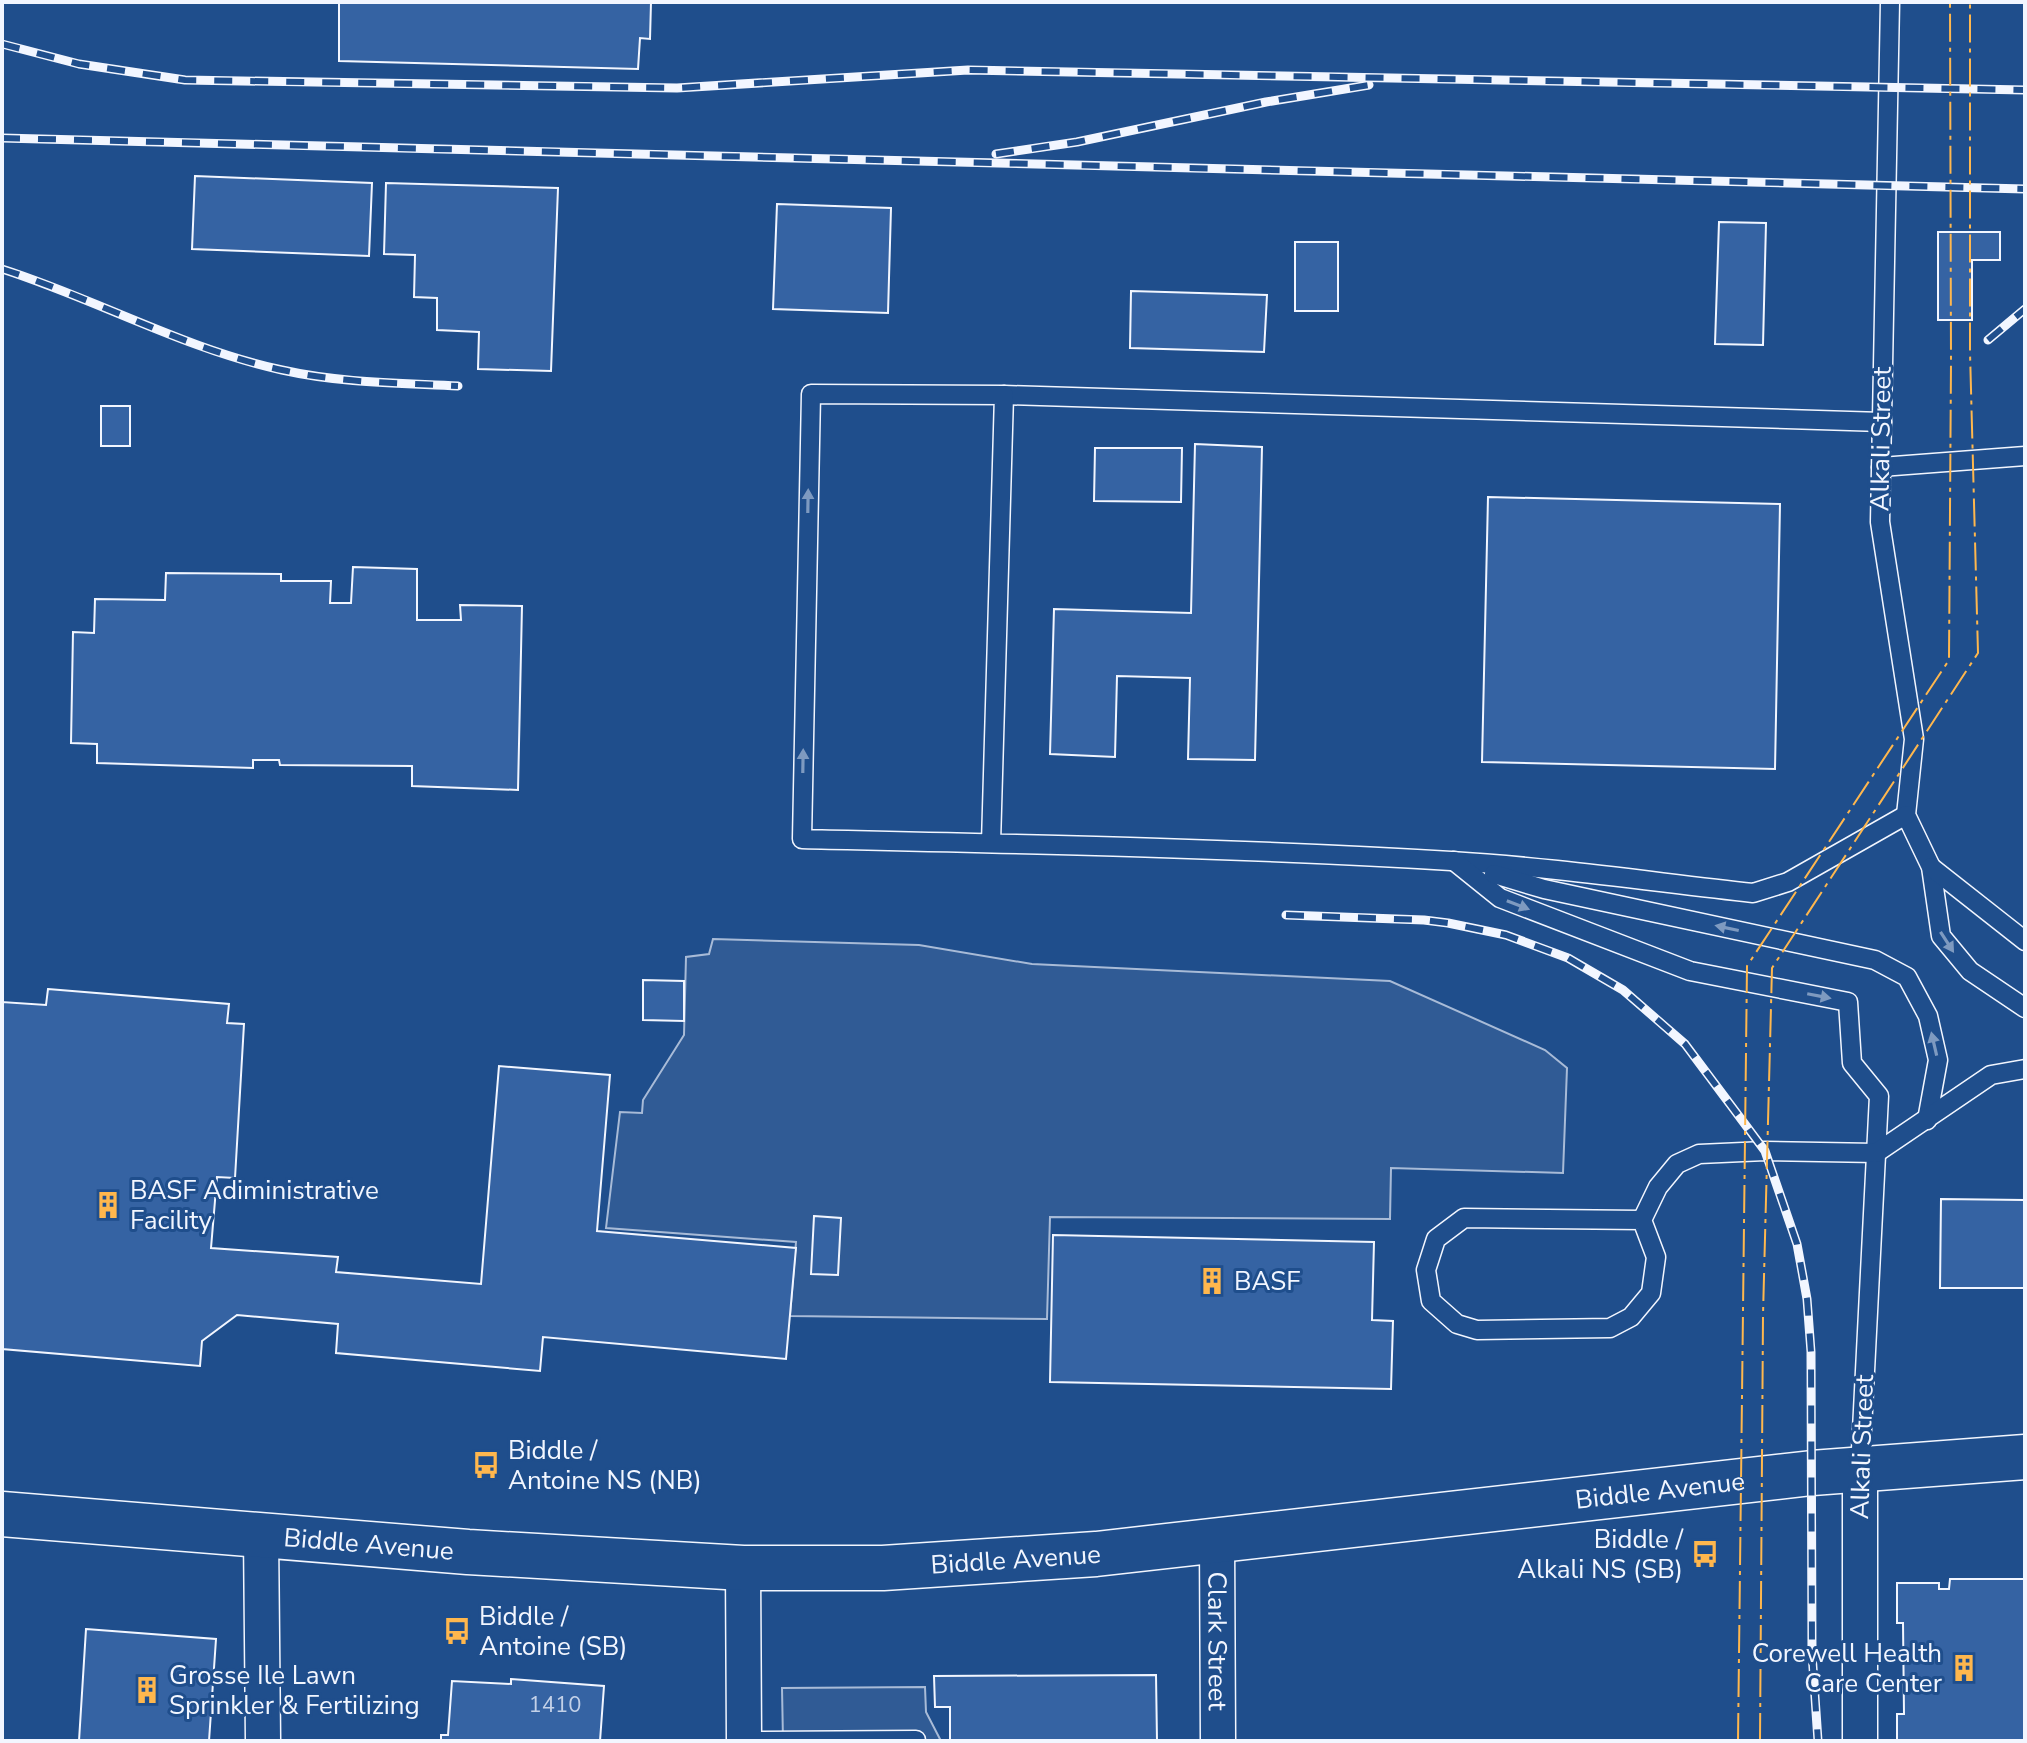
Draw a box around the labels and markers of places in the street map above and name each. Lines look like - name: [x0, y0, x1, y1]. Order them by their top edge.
- place label: BASF Adiministrative Facility: [130, 1173, 379, 1238]
- building icon: BASF Adiministrative Facility: [93, 1190, 123, 1220]
- place label: BASF: [1234, 1264, 1300, 1299]
- building icon: BASF: [1197, 1266, 1227, 1296]
- place label: Biddle / Antoine NS (NB): [508, 1433, 702, 1498]
- bus stop icon: Biddle / Antoine NS (NB): [471, 1450, 501, 1480]
- place label: Biddle / Alkali NS (SB): [1517, 1522, 1684, 1587]
- bus stop icon: Biddle / Alkali NS (SB): [1690, 1539, 1720, 1569]
- place label: Biddle / Antoine (SB): [479, 1599, 628, 1664]
- bus stop icon: Biddle / Antoine (SB): [442, 1616, 472, 1646]
- place label: Corewell Health Care Center: [1752, 1636, 1943, 1701]
- building icon: Corewell Health Care Center: [1949, 1653, 1979, 1683]
- place label: Grosse Ile Lawn Sprinkler & Fertilizing: [169, 1658, 420, 1723]
- building icon: Grosse Ile Lawn Sprinkler & Fertilizing: [132, 1675, 162, 1705]

